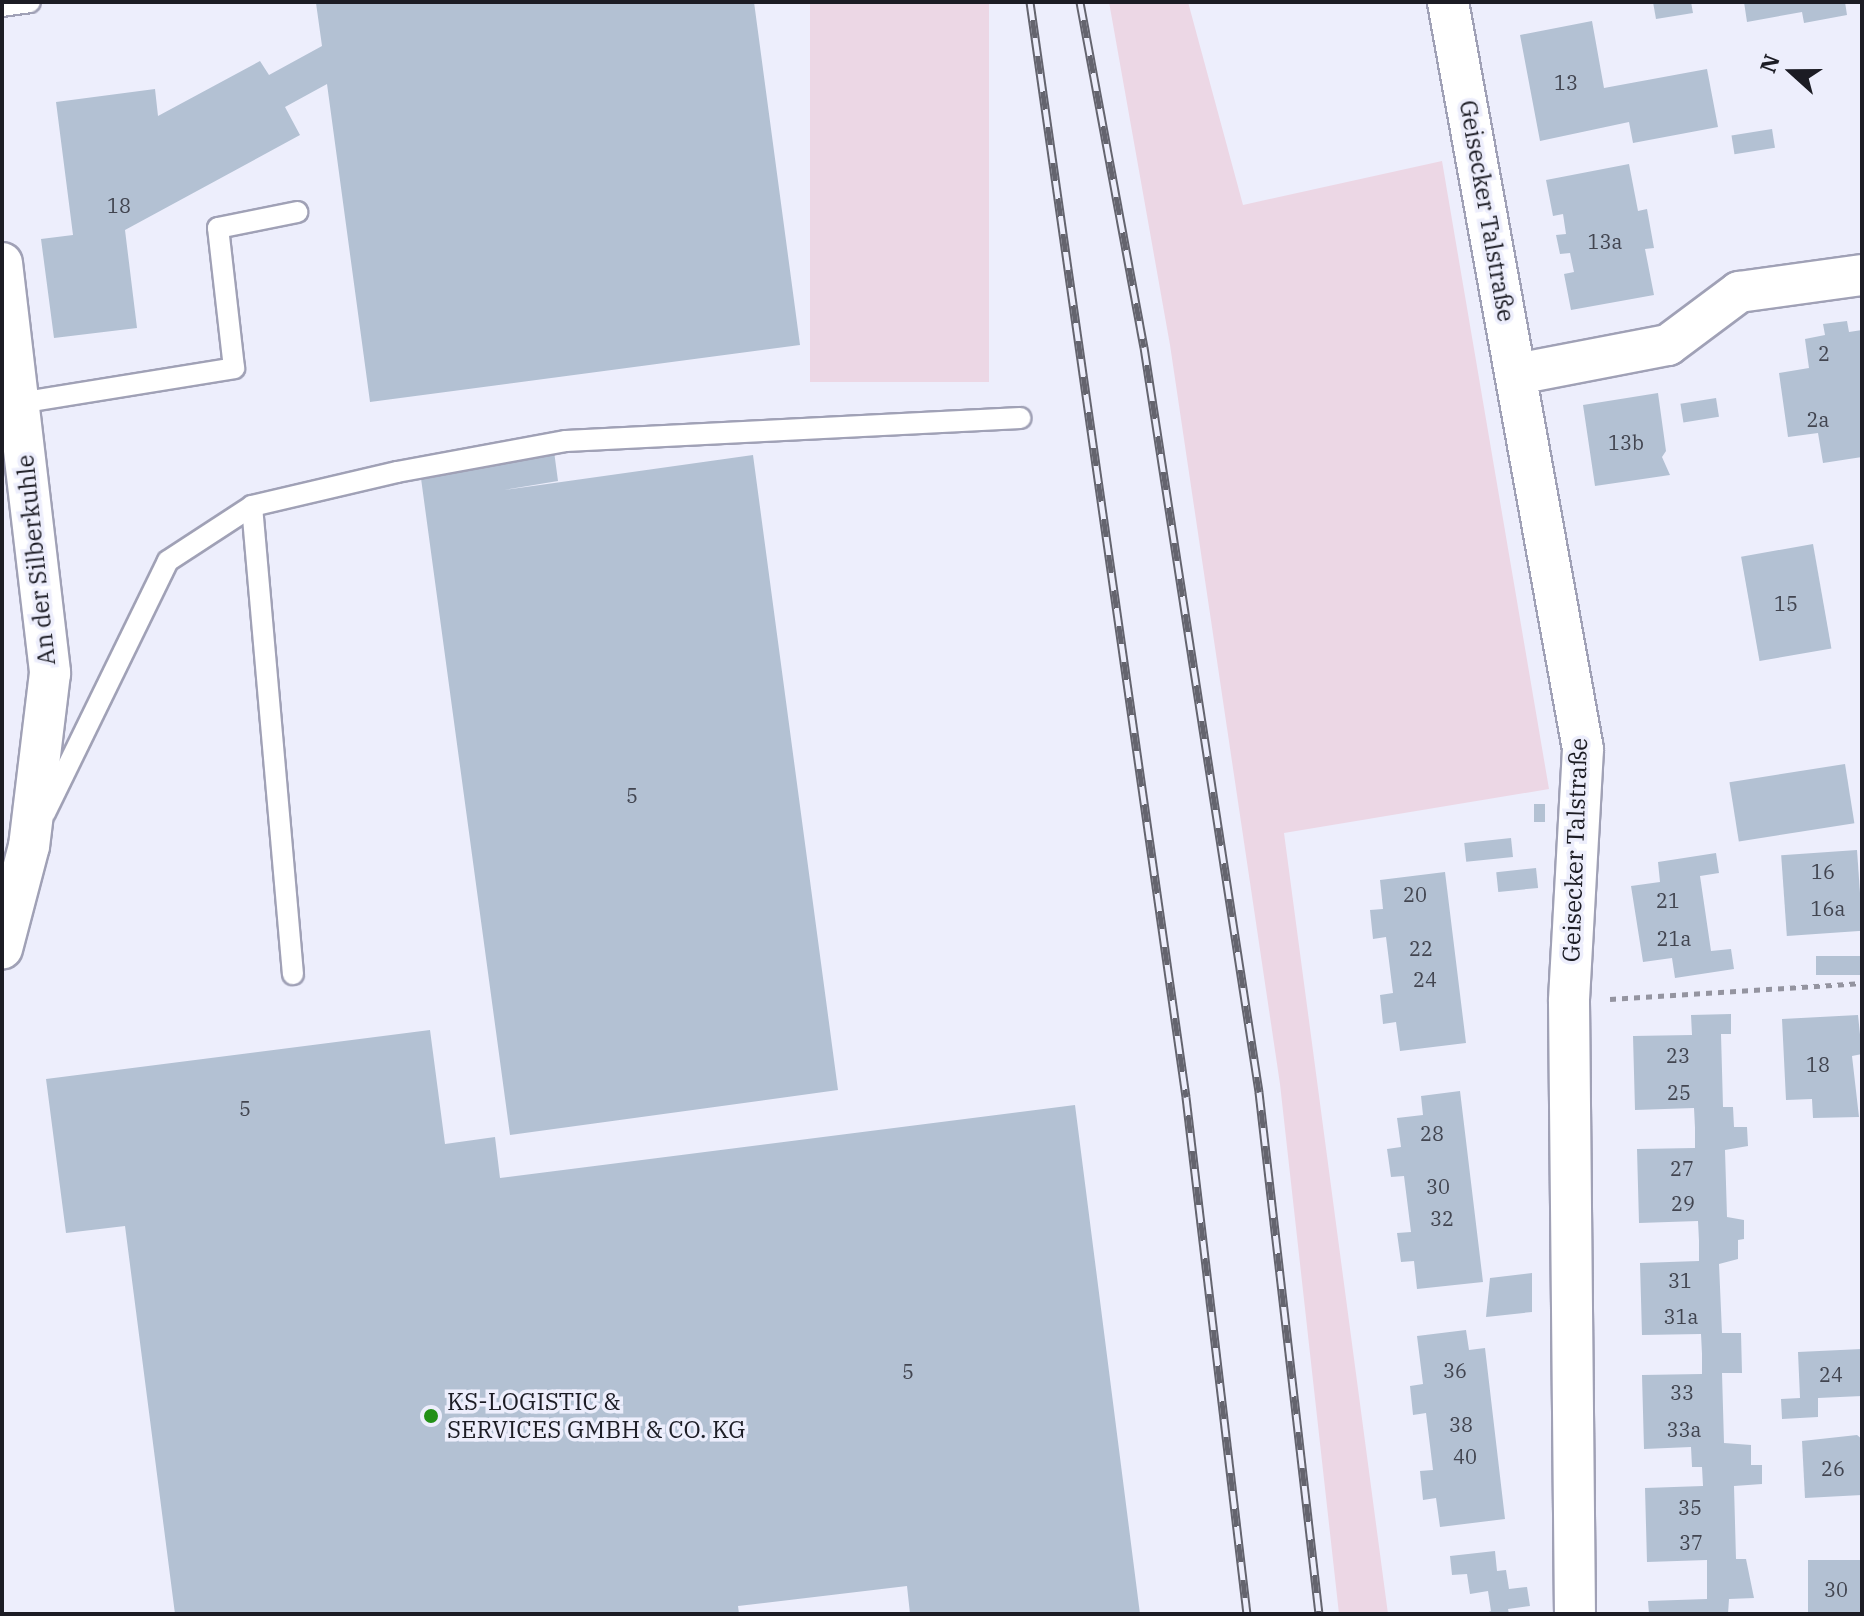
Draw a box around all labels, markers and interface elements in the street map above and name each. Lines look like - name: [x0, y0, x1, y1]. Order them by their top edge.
- north arrow: [1752, 32, 1832, 112]
- text: N: [1752, 50, 1786, 77]
- house number: 13: [1554, 70, 1578, 94]
- street label: Geisecker Talstraße: [1453, 98, 1521, 324]
- house number: 18: [107, 193, 131, 217]
- house number: 13a: [1588, 229, 1622, 253]
- house number: 2: [1818, 341, 1830, 365]
- house number: 2a: [1807, 407, 1829, 431]
- house number: 13b: [1608, 430, 1644, 454]
- street label: An der Silberkuhle: [11, 453, 61, 667]
- house number: 15: [1774, 591, 1798, 615]
- street label: Geisecker Talstraße: [1557, 737, 1593, 963]
- house number: 5: [626, 783, 638, 807]
- house number: 16: [1811, 859, 1835, 883]
- house number: 20: [1403, 882, 1427, 906]
- house number: 21: [1656, 888, 1680, 912]
- house number: 16a: [1811, 896, 1845, 920]
- house number: 21a: [1657, 926, 1691, 950]
- house number: 22: [1409, 936, 1433, 960]
- house number: 24: [1413, 967, 1437, 991]
- house number: 23: [1666, 1043, 1690, 1067]
- house number: 18: [1806, 1052, 1830, 1076]
- house number: 25: [1667, 1080, 1691, 1104]
- house number: 5: [239, 1096, 251, 1120]
- house number: 28: [1420, 1121, 1444, 1145]
- house number: 27: [1670, 1156, 1694, 1180]
- house number: 30: [1426, 1174, 1450, 1198]
- house number: 29: [1671, 1191, 1695, 1215]
- house number: 32: [1430, 1206, 1454, 1230]
- house number: 31: [1668, 1268, 1692, 1292]
- house number: 31a: [1664, 1304, 1698, 1328]
- house number: 36: [1443, 1358, 1467, 1382]
- house number: 5: [902, 1359, 914, 1383]
- house number: 24: [1819, 1362, 1843, 1386]
- house number: 33: [1670, 1380, 1694, 1404]
- place label: KS-LOGISTIC & SERVICES GMBH & CO. KG: [447, 1388, 746, 1444]
- marker: KS-LOGISTIC & SERVICES GMBH & CO. KG: [422, 1407, 440, 1425]
- house number: 38: [1449, 1412, 1473, 1436]
- house number: 33a: [1667, 1417, 1701, 1441]
- house number: 40: [1453, 1444, 1477, 1468]
- house number: 26: [1821, 1456, 1845, 1480]
- house number: 35: [1678, 1495, 1702, 1519]
- house number: 37: [1679, 1530, 1703, 1554]
- house number: 30: [1824, 1577, 1848, 1601]

